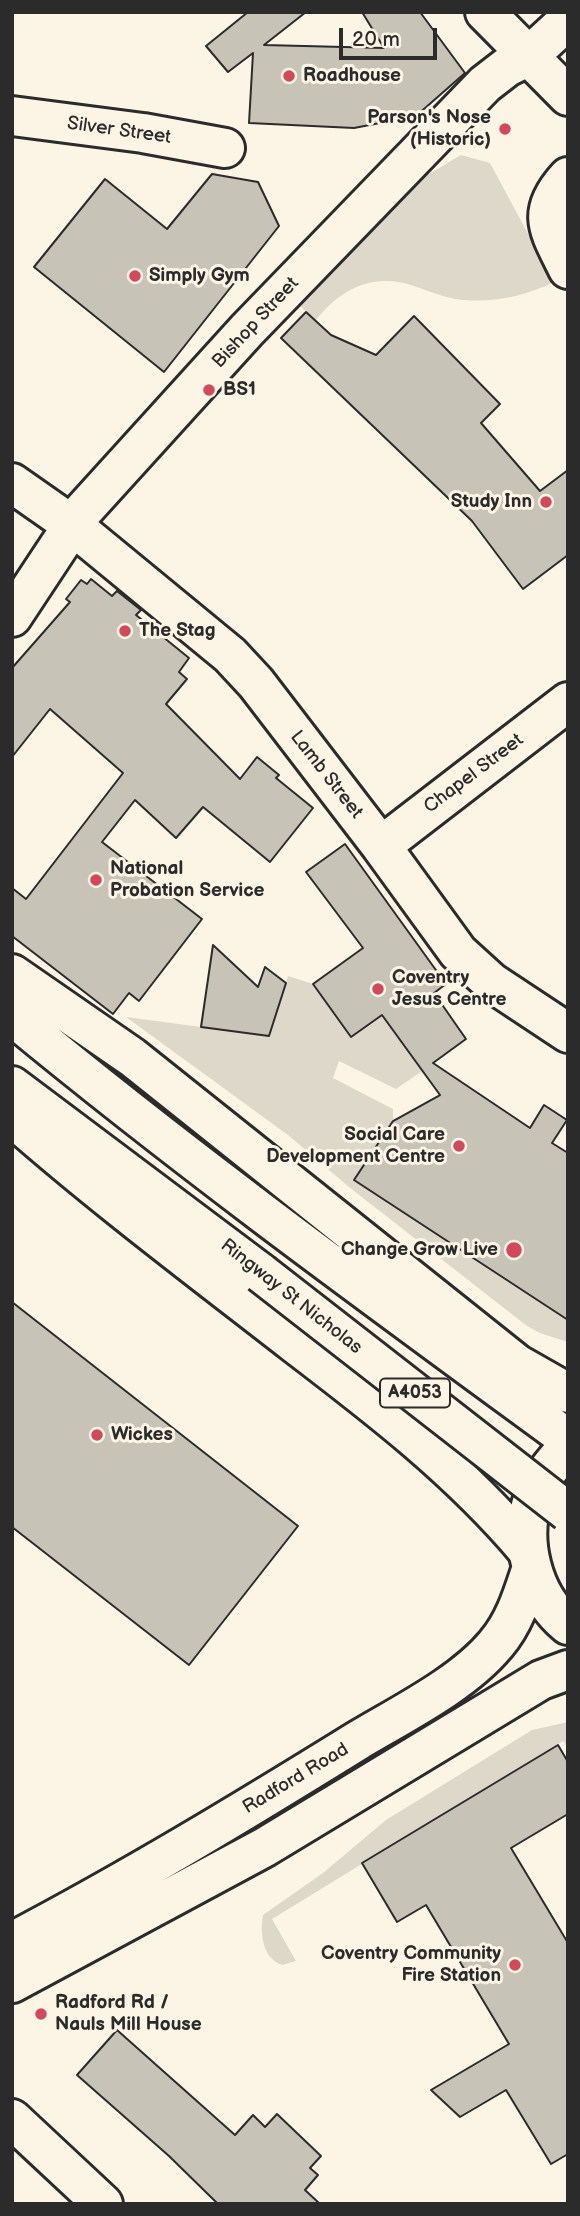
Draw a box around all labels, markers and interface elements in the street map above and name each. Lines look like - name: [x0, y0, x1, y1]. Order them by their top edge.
- scale bar: [342, 14, 440, 58]
- text: 20 m: [352, 27, 400, 52]
- place label: Roadhouse: [303, 65, 401, 87]
- marker: Roadhouse: [281, 68, 297, 84]
- place label: Parson's Nose (Historic): [367, 107, 491, 151]
- street label: Silver Street: [66, 112, 172, 150]
- marker: Parson's Nose (Historic): [497, 121, 513, 137]
- place label: Simply Gym: [149, 265, 250, 287]
- marker: Simply Gym: [127, 268, 143, 284]
- street label: Bishop Street: [208, 273, 304, 373]
- place label: BS1: [223, 379, 256, 401]
- marker: BS1: [201, 382, 217, 398]
- place label: Study Inn: [451, 491, 532, 513]
- marker: Study Inn: [538, 494, 554, 510]
- place label: The Stag: [139, 620, 216, 642]
- marker: The Stag: [117, 623, 133, 639]
- street label: Lamb Street: [285, 727, 367, 823]
- street label: Chapel Street: [420, 729, 528, 819]
- place label: National Probation Service: [110, 858, 265, 902]
- marker: National Probation Service: [88, 872, 104, 888]
- place label: Coventry Jesus Centre: [392, 967, 506, 1011]
- marker: Coventry Jesus Centre: [370, 981, 386, 997]
- place label: Social Care Development Centre: [266, 1124, 445, 1168]
- marker: Social Care Development Centre: [451, 1138, 467, 1154]
- street label: Ringway St Nicholas: [216, 1235, 366, 1359]
- place label: Change Grow Live: [341, 1239, 498, 1261]
- marker: Change Grow Live: [504, 1240, 524, 1260]
- road number: A4053: [380, 1378, 450, 1408]
- place label: Wickes: [111, 1424, 173, 1446]
- marker: Wickes: [89, 1427, 105, 1443]
- street label: Radford Road: [239, 1738, 353, 1820]
- place label: Coventry Community Fire Station: [321, 1943, 501, 1987]
- marker: Coventry Community Fire Station: [507, 1957, 523, 1973]
- place label: Radford Rd / Nauls Mill House: [55, 1992, 202, 2036]
- marker: Radford Rd / Nauls Mill House: [33, 2006, 49, 2022]

